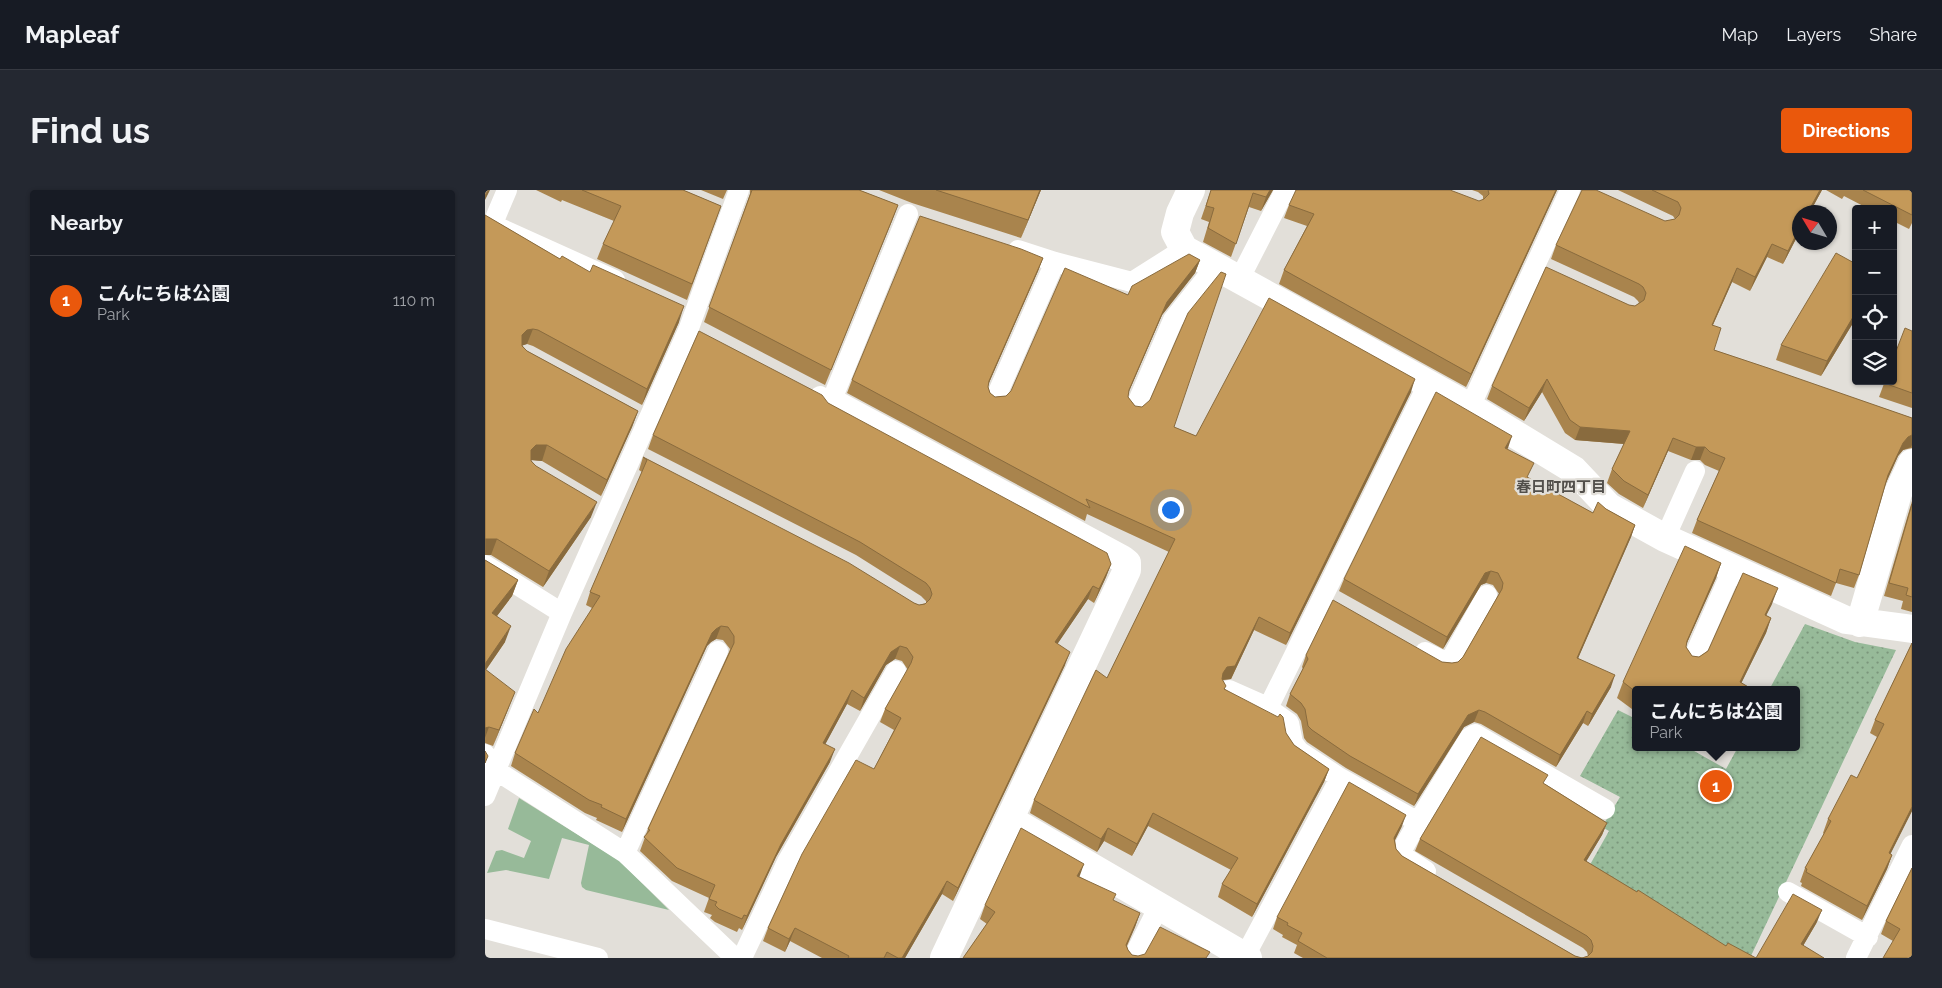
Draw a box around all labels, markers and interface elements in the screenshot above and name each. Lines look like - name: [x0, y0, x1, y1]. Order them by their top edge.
- text: Mapleaf: [25, 20, 119, 49]
- text: Map: [1722, 24, 1758, 45]
- text: Layers: [1786, 24, 1841, 45]
- text: Share: [1869, 24, 1917, 45]
- button: Directions: [1781, 108, 1912, 153]
- text: Find us: [30, 110, 150, 151]
- north arrow: [1792, 205, 1837, 250]
- map controls: [1852, 205, 1897, 385]
- button: +: [1852, 205, 1897, 250]
- text: Nearby: [50, 210, 123, 235]
- button: −: [1852, 250, 1897, 295]
- text: こんにちは公園: [97, 282, 230, 304]
- text: 1: [62, 291, 70, 310]
- text: 110 m: [393, 291, 435, 310]
- button: locate: [1852, 295, 1897, 340]
- text: Park: [97, 305, 130, 324]
- button: layers: [1852, 340, 1897, 385]
- district label: 春日町四丁目: [1516, 478, 1606, 496]
- your location: [1158, 497, 1184, 523]
- popup: [1632, 686, 1800, 751]
- text: こんにちは公園: [1649, 700, 1783, 722]
- text: Park: [1649, 723, 1682, 742]
- pin: 1: [1700, 767, 1732, 805]

